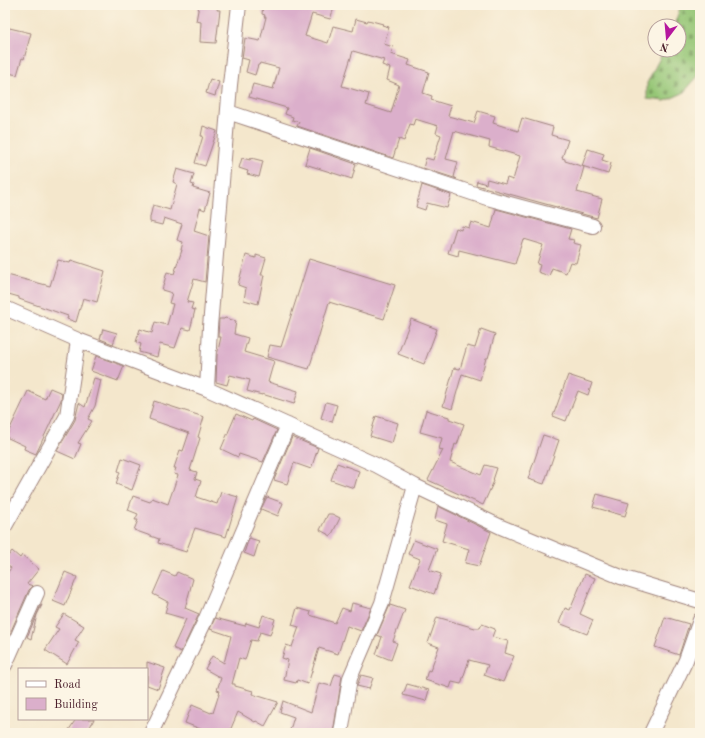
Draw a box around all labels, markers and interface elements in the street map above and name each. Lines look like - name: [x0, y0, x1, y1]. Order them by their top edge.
- north arrow: [647, 18, 687, 58]
- text: N: [659, 40, 670, 53]
- legend: [18, 668, 148, 720]
- text: Road: [54, 679, 81, 691]
- text: Building: [54, 699, 98, 711]

